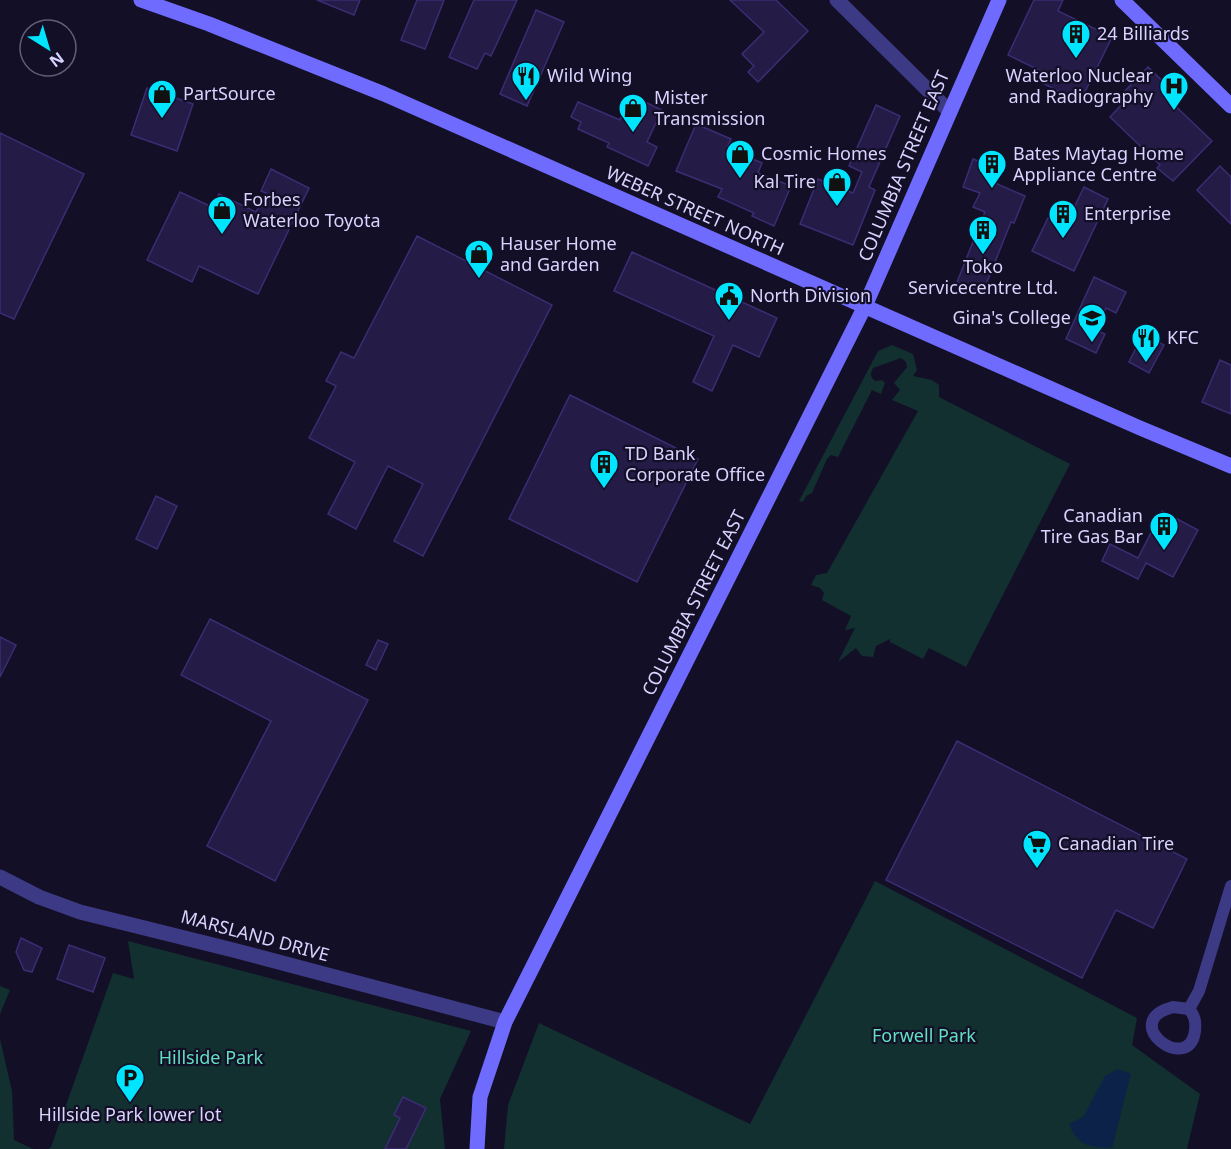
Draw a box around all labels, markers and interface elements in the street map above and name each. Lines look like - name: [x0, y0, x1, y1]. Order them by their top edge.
- north arrow: [18, 18, 78, 78]
- building icon: 24 Billiards: [1060, 18, 1092, 60]
- place label: 24 Billiards: [1097, 21, 1189, 45]
- text: N: [45, 47, 69, 73]
- restaurant icon: Wild Wing: [510, 60, 542, 102]
- place label: Wild Wing: [547, 63, 632, 87]
- place label: Waterloo Nuclear and Radiography: [1006, 63, 1154, 108]
- street label: COLUMBIA STREET EAST: [852, 67, 954, 265]
- hospital icon: Waterloo Nuclear and Radiography: [1158, 70, 1190, 112]
- shop icon: PartSource: [146, 78, 178, 120]
- place label: PartSource: [183, 81, 276, 105]
- place label: Mister Transmission: [654, 85, 765, 130]
- shop icon: Mister Transmission: [617, 92, 649, 134]
- shop icon: Cosmic Homes: [724, 138, 756, 180]
- place label: Cosmic Homes: [761, 141, 887, 165]
- place label: Bates Maytag Home Appliance Centre: [1013, 141, 1184, 186]
- building icon: Bates Maytag Home Appliance Centre: [976, 148, 1008, 190]
- street label: WEBER STREET NORTH: [603, 160, 788, 260]
- shop icon: Kal Tire: [821, 166, 853, 208]
- place label: Kal Tire: [754, 169, 816, 193]
- place label: Forbes Waterloo Toyota: [243, 187, 381, 232]
- shop icon: Forbes Waterloo Toyota: [206, 194, 238, 236]
- building icon: Enterprise: [1047, 198, 1079, 240]
- place label: Enterprise: [1084, 201, 1171, 225]
- building icon: Toko Servicecentre Ltd.: [967, 214, 999, 256]
- place label: Hauser Home and Garden: [500, 231, 617, 276]
- shop icon: Hauser Home and Garden: [463, 238, 495, 280]
- place label: Toko Servicecentre Ltd.: [908, 254, 1058, 299]
- public building icon: North Division: [713, 280, 745, 322]
- place label: North Division: [750, 283, 871, 307]
- school or university icon: Gina's College: [1076, 302, 1108, 344]
- place label: Gina's College: [952, 305, 1071, 329]
- restaurant icon: KFC: [1130, 322, 1162, 364]
- place label: KFC: [1167, 325, 1199, 349]
- place label: TD Bank Corporate Office: [625, 441, 765, 486]
- building icon: TD Bank Corporate Office: [588, 448, 620, 490]
- place label: Canadian Tire Gas Bar: [1041, 503, 1144, 548]
- street label: COLUMBIA STREET EAST: [636, 506, 750, 699]
- building icon: Canadian Tire Gas Bar: [1148, 510, 1180, 552]
- supermarket icon: Canadian Tire: [1021, 828, 1053, 870]
- place label: Canadian Tire: [1058, 831, 1174, 855]
- street label: MARSLAND DRIVE: [178, 904, 332, 966]
- park label: Forwell Park: [872, 1023, 976, 1047]
- park label: Hillside Park: [159, 1045, 264, 1069]
- parking icon: Hillside Park lower lot: [114, 1062, 146, 1104]
- place label: Hillside Park lower lot: [39, 1102, 222, 1126]

